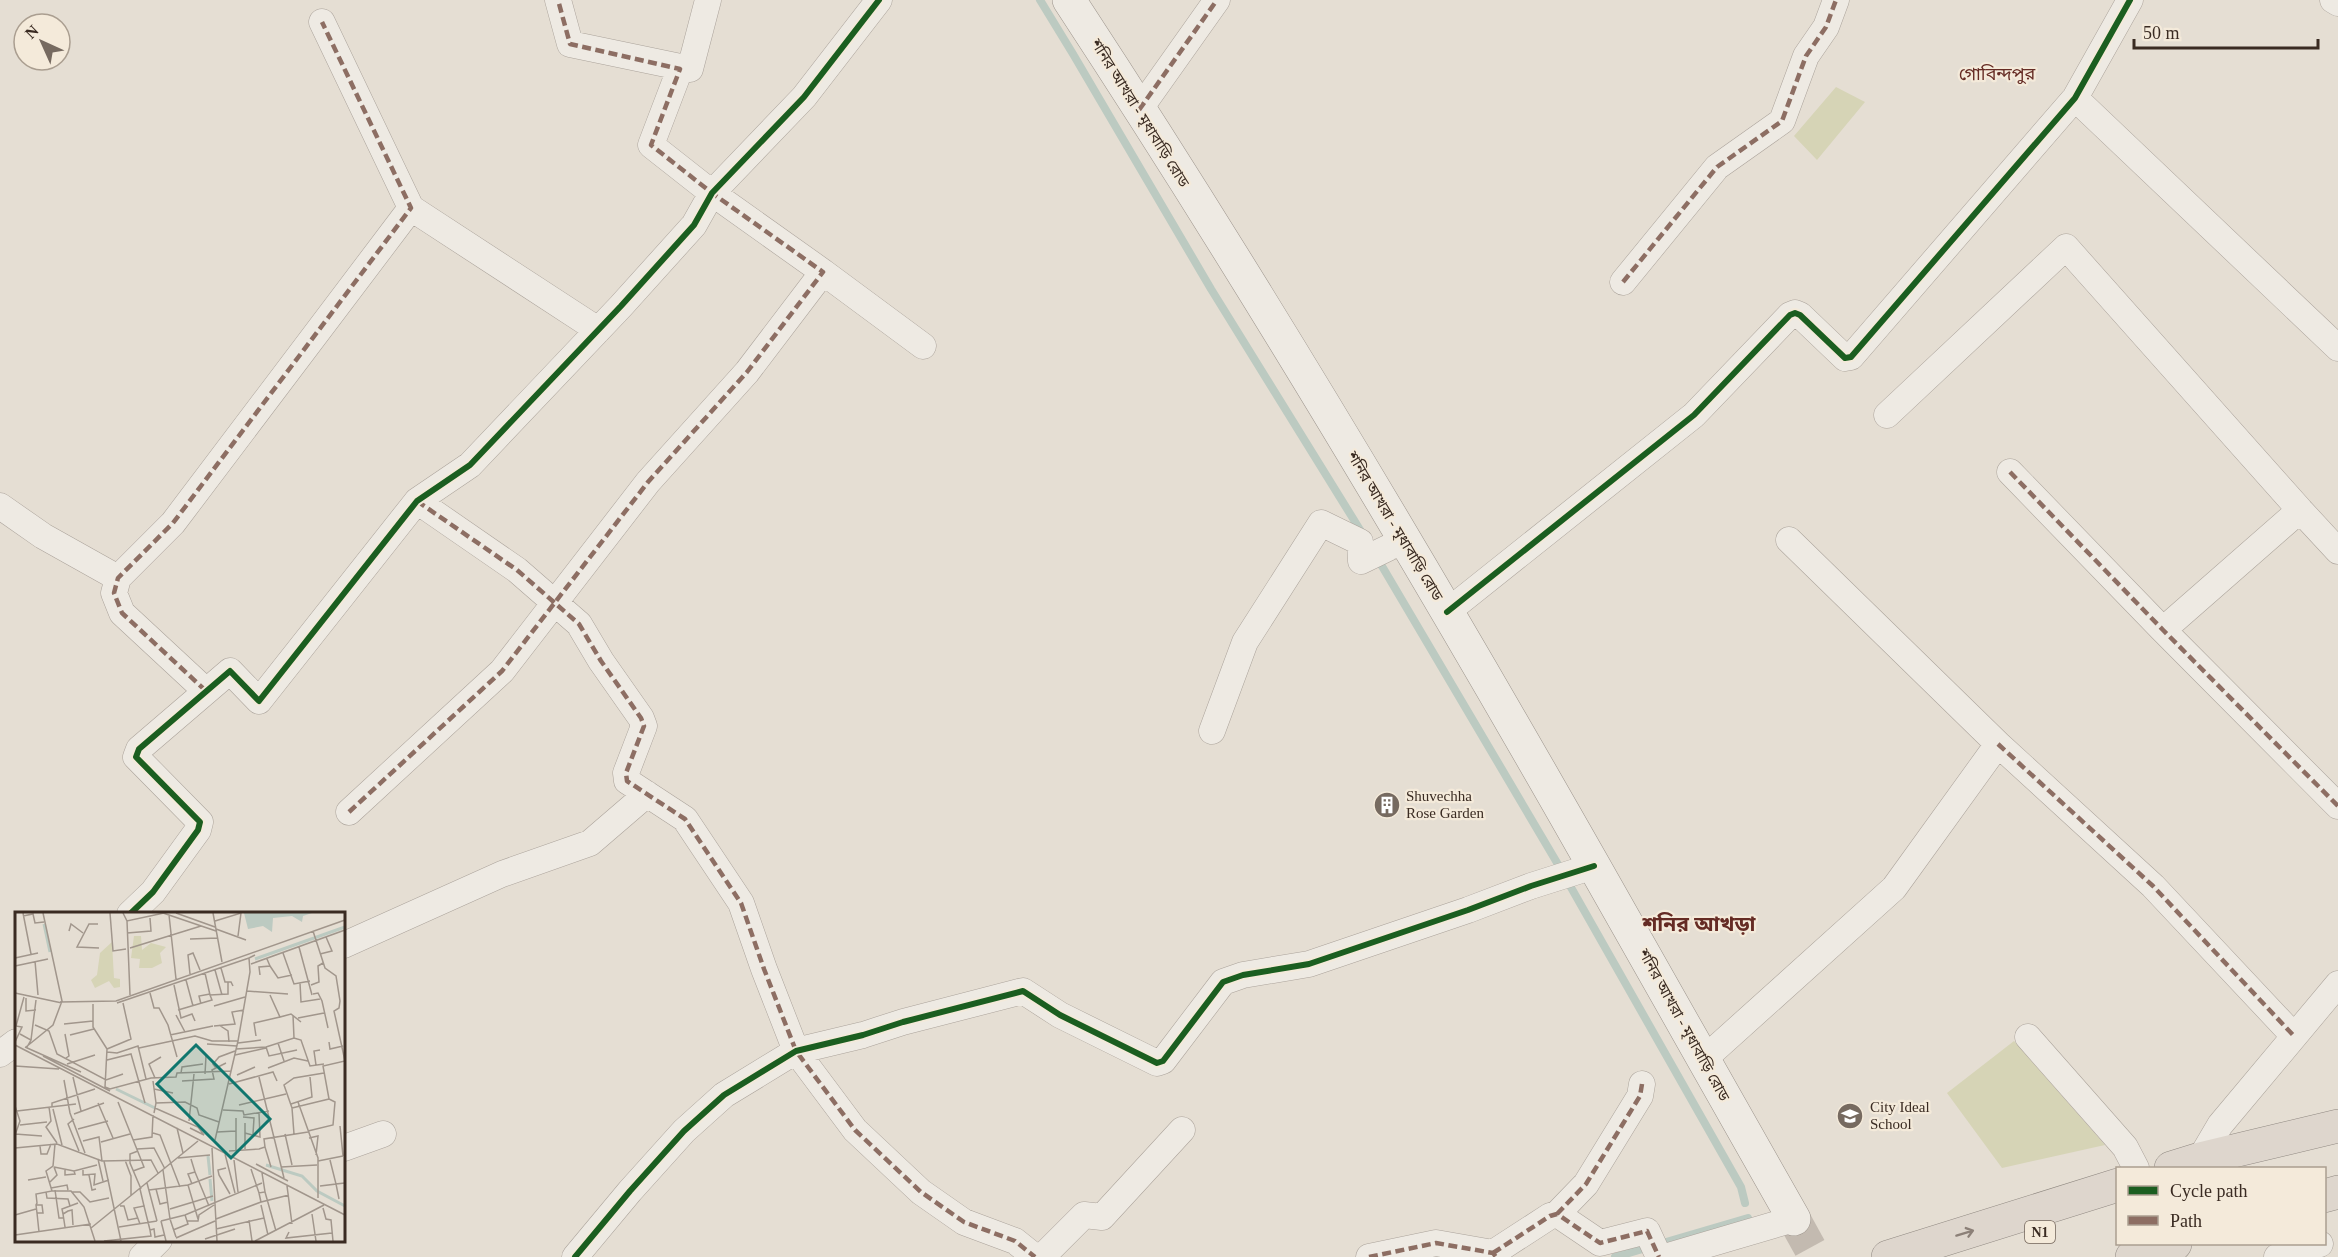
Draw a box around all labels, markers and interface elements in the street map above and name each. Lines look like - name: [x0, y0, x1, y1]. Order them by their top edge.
- north arrow: [12, 12, 72, 72]
- scale bar: [2134, 12, 2318, 50]
- text: N: [22, 21, 42, 42]
- text: 50 m: [2143, 23, 2180, 43]
- street label: শনির আখরা - মৃধাবাড়ি রোড: [1086, 35, 1192, 191]
- district label: গোবিন্দপুর: [1959, 64, 2036, 85]
- street label: শনির আখরা - মৃধাবাড়ি রোড: [1343, 448, 1446, 604]
- place label: Shuvechha Rose Garden: [1406, 788, 1484, 821]
- building icon: Shuvechha Rose Garden: [1372, 790, 1402, 820]
- inset map: [15, 912, 345, 1242]
- district label: শনির আখড়া: [1641, 912, 1757, 936]
- street label: শনির আখরা - মৃধাবাড়ি রোড: [1634, 945, 1733, 1104]
- place label: City Ideal School: [1870, 1099, 1930, 1132]
- school or university icon: City Ideal School: [1835, 1101, 1865, 1131]
- legend: [2116, 1167, 2326, 1245]
- text: Cycle path: [2170, 1181, 2247, 1201]
- text: Path: [2170, 1211, 2202, 1231]
- road number: N1: [2025, 1221, 2055, 1243]
- one-way arrow: [1955, 1227, 1974, 1238]

